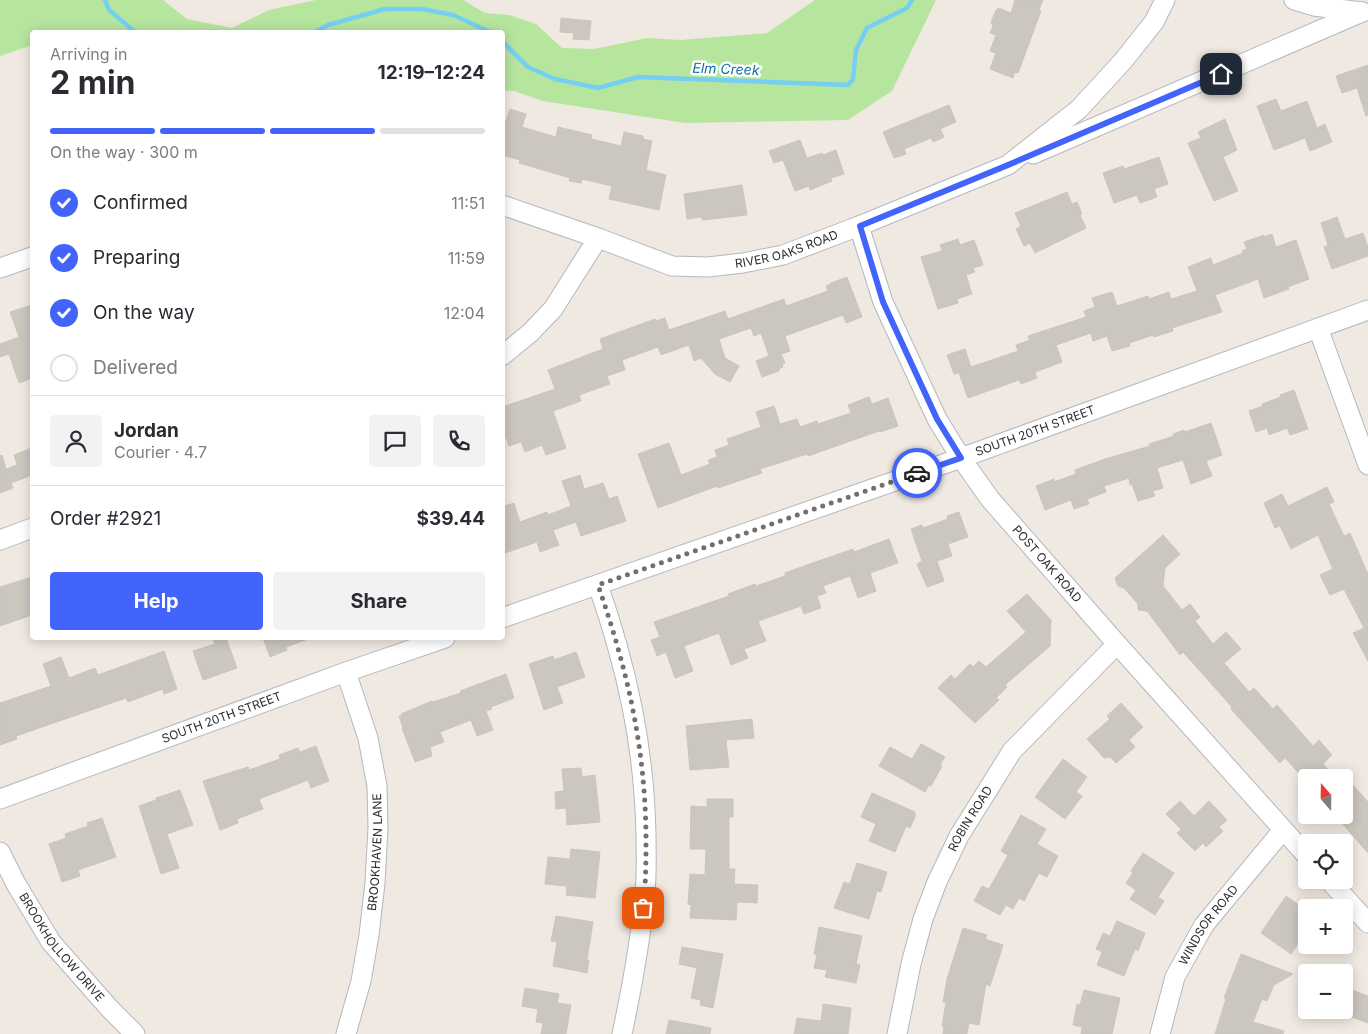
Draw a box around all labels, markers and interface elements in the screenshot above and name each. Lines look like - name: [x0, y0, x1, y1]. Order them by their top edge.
- text: Arriving in: [50, 44, 127, 64]
- pin: [1200, 53, 1242, 95]
- water label: Elm Creek: [692, 59, 760, 78]
- icon: home: [1207, 60, 1235, 88]
- text: 12:19–12:24: [377, 61, 485, 84]
- text: 2 min: [50, 63, 136, 102]
- text: On the way · 300 m: [50, 142, 198, 162]
- icon: check: [50, 189, 78, 217]
- text: Confirmed: [93, 191, 188, 214]
- text: 11:51: [451, 193, 485, 213]
- street label: RIVER OAKS ROAD: [734, 227, 840, 271]
- icon: check: [50, 244, 78, 272]
- text: Preparing: [93, 246, 180, 269]
- text: 11:59: [448, 248, 485, 268]
- icon: check: [50, 299, 78, 327]
- text: On the way: [93, 301, 195, 324]
- text: 12:04: [444, 303, 485, 323]
- text: Delivered: [93, 356, 178, 379]
- street label: SOUTH 20TH STREET: [973, 402, 1097, 459]
- button: person: [50, 415, 102, 467]
- button: chat: [369, 415, 421, 467]
- button: phone: [433, 415, 485, 467]
- text: Jordan: [114, 419, 179, 442]
- text: Courier · 4.7: [114, 442, 207, 462]
- courier: [892, 448, 942, 498]
- icon: car: [903, 459, 931, 487]
- text: Order #2921: [50, 507, 161, 530]
- text: $39.44: [416, 507, 485, 530]
- street label: POST OAK ROAD: [1010, 522, 1085, 605]
- button: Help: [50, 572, 263, 630]
- button: Share: [273, 572, 485, 630]
- street label: SOUTH 20TH STREET: [160, 688, 283, 746]
- north arrow: [1298, 769, 1352, 824]
- map controls: [1298, 769, 1353, 1019]
- street label: ROBIN ROAD: [945, 783, 995, 854]
- street label: BROOKHAVEN LANE: [364, 793, 385, 912]
- button: locate: [1298, 834, 1353, 889]
- street label: WINDSOR ROAD: [1175, 882, 1241, 967]
- pin: [622, 887, 664, 929]
- street label: BROOKHOLLOW DRIVE: [16, 890, 108, 1004]
- icon: bag: [629, 894, 657, 922]
- button: +: [1298, 899, 1353, 954]
- button: −: [1298, 964, 1353, 1019]

